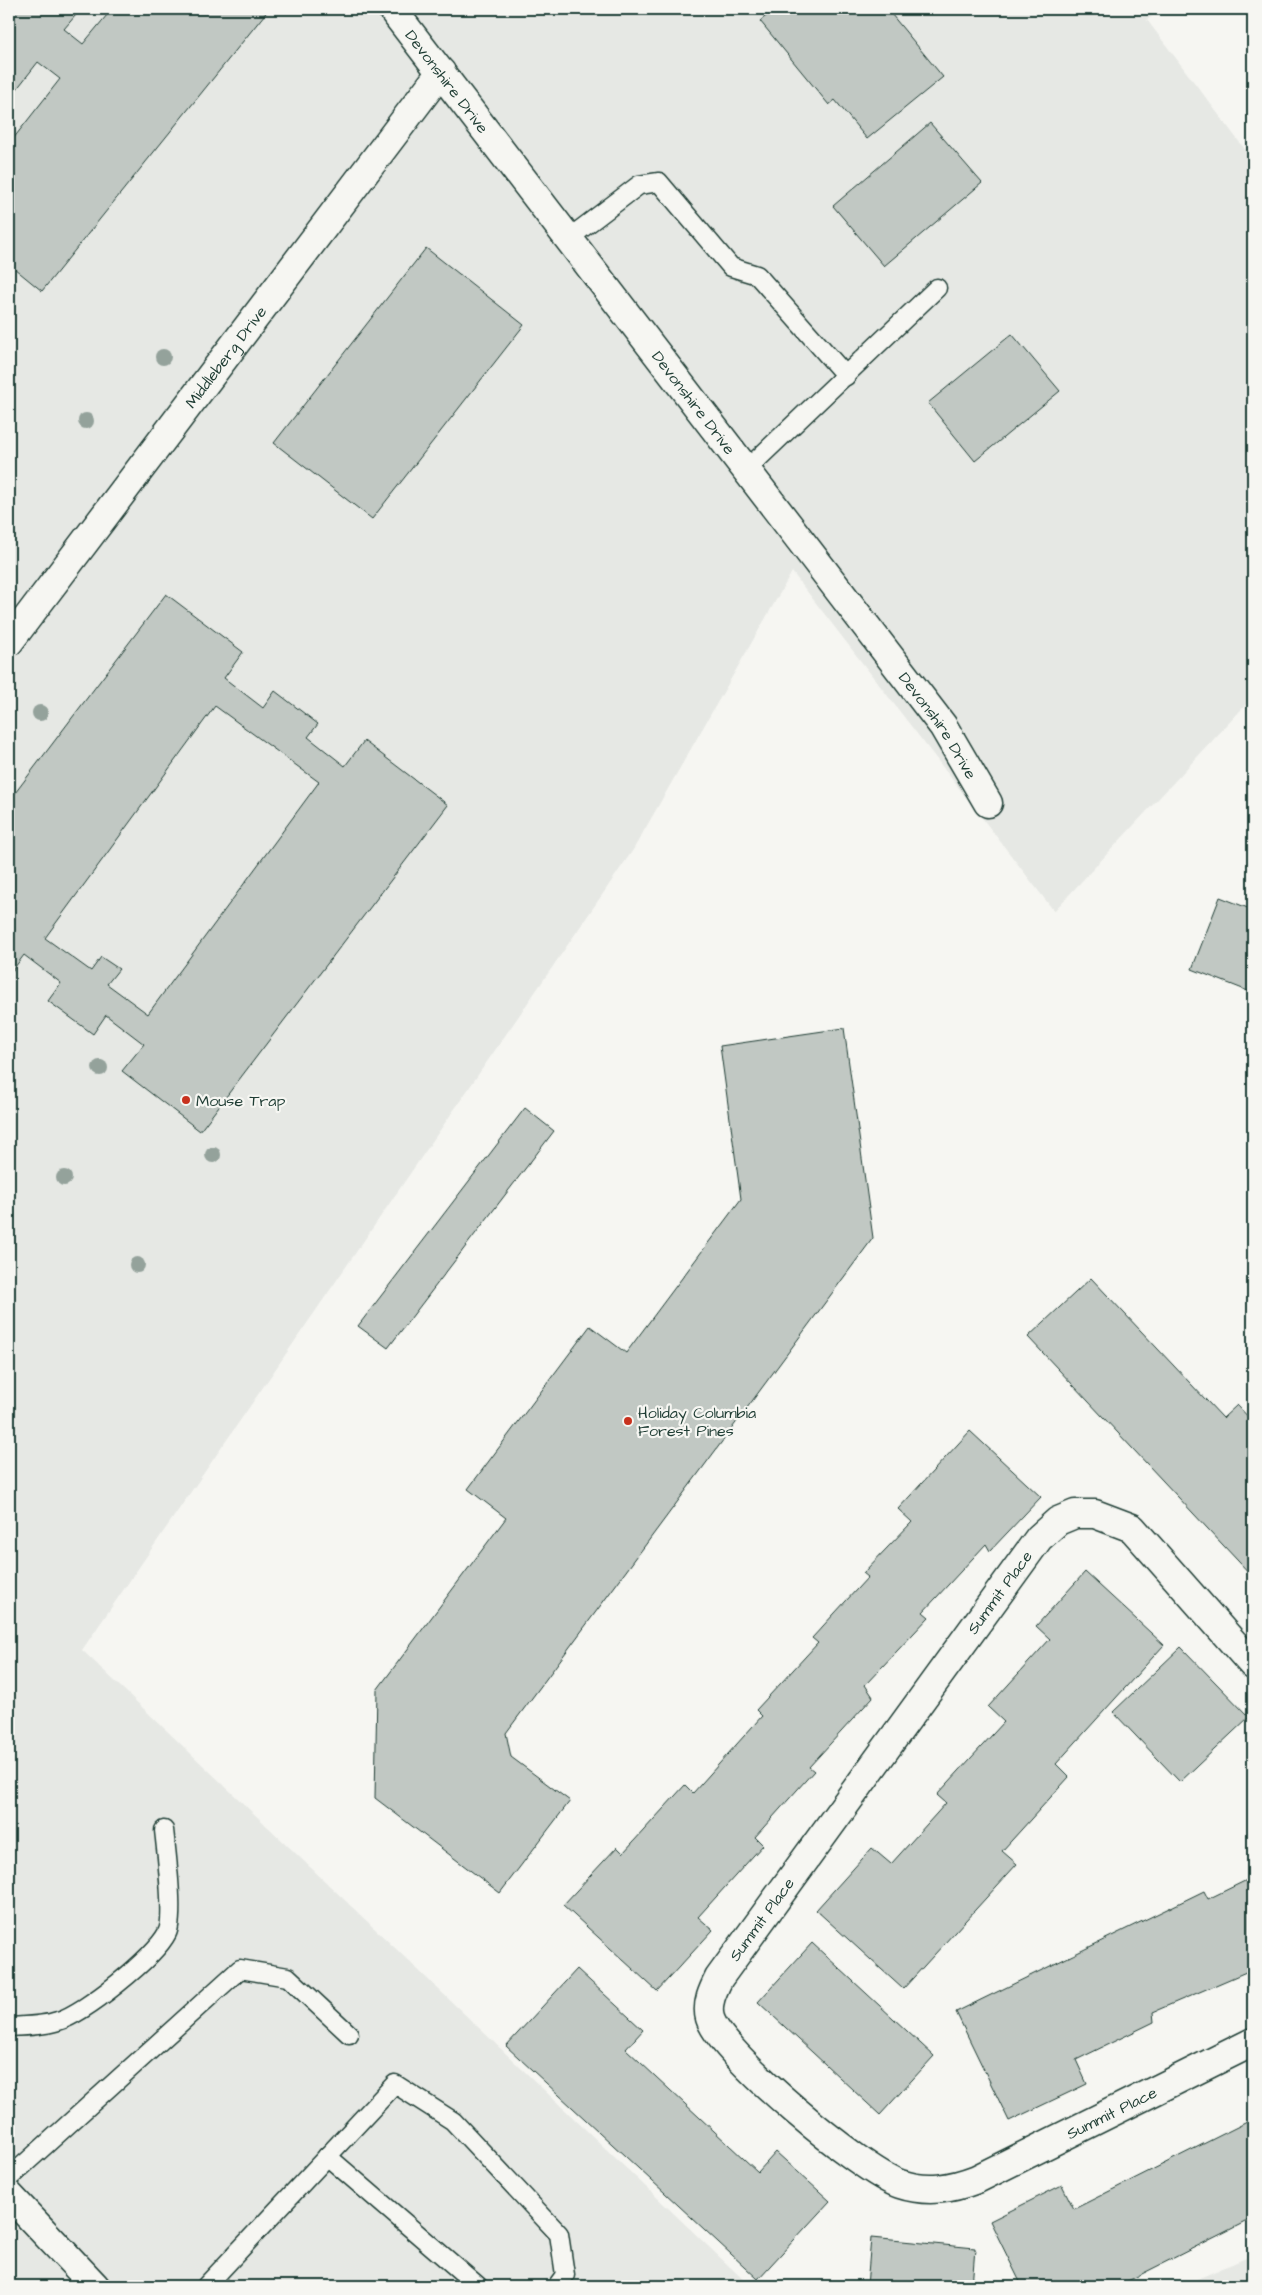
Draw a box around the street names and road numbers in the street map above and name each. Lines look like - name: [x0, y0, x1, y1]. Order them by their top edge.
- street label: Devonshire Drive: [400, 25, 494, 138]
- street label: Middleberg Drive: [180, 301, 272, 413]
- street label: Devonshire Drive: [647, 347, 741, 459]
- street label: Devonshire Drive: [893, 668, 982, 784]
- street label: Summit Place: [962, 1546, 1038, 1639]
- street label: Summit Place: [724, 1873, 800, 1966]
- street label: Summit Place: [1063, 2081, 1161, 2145]

